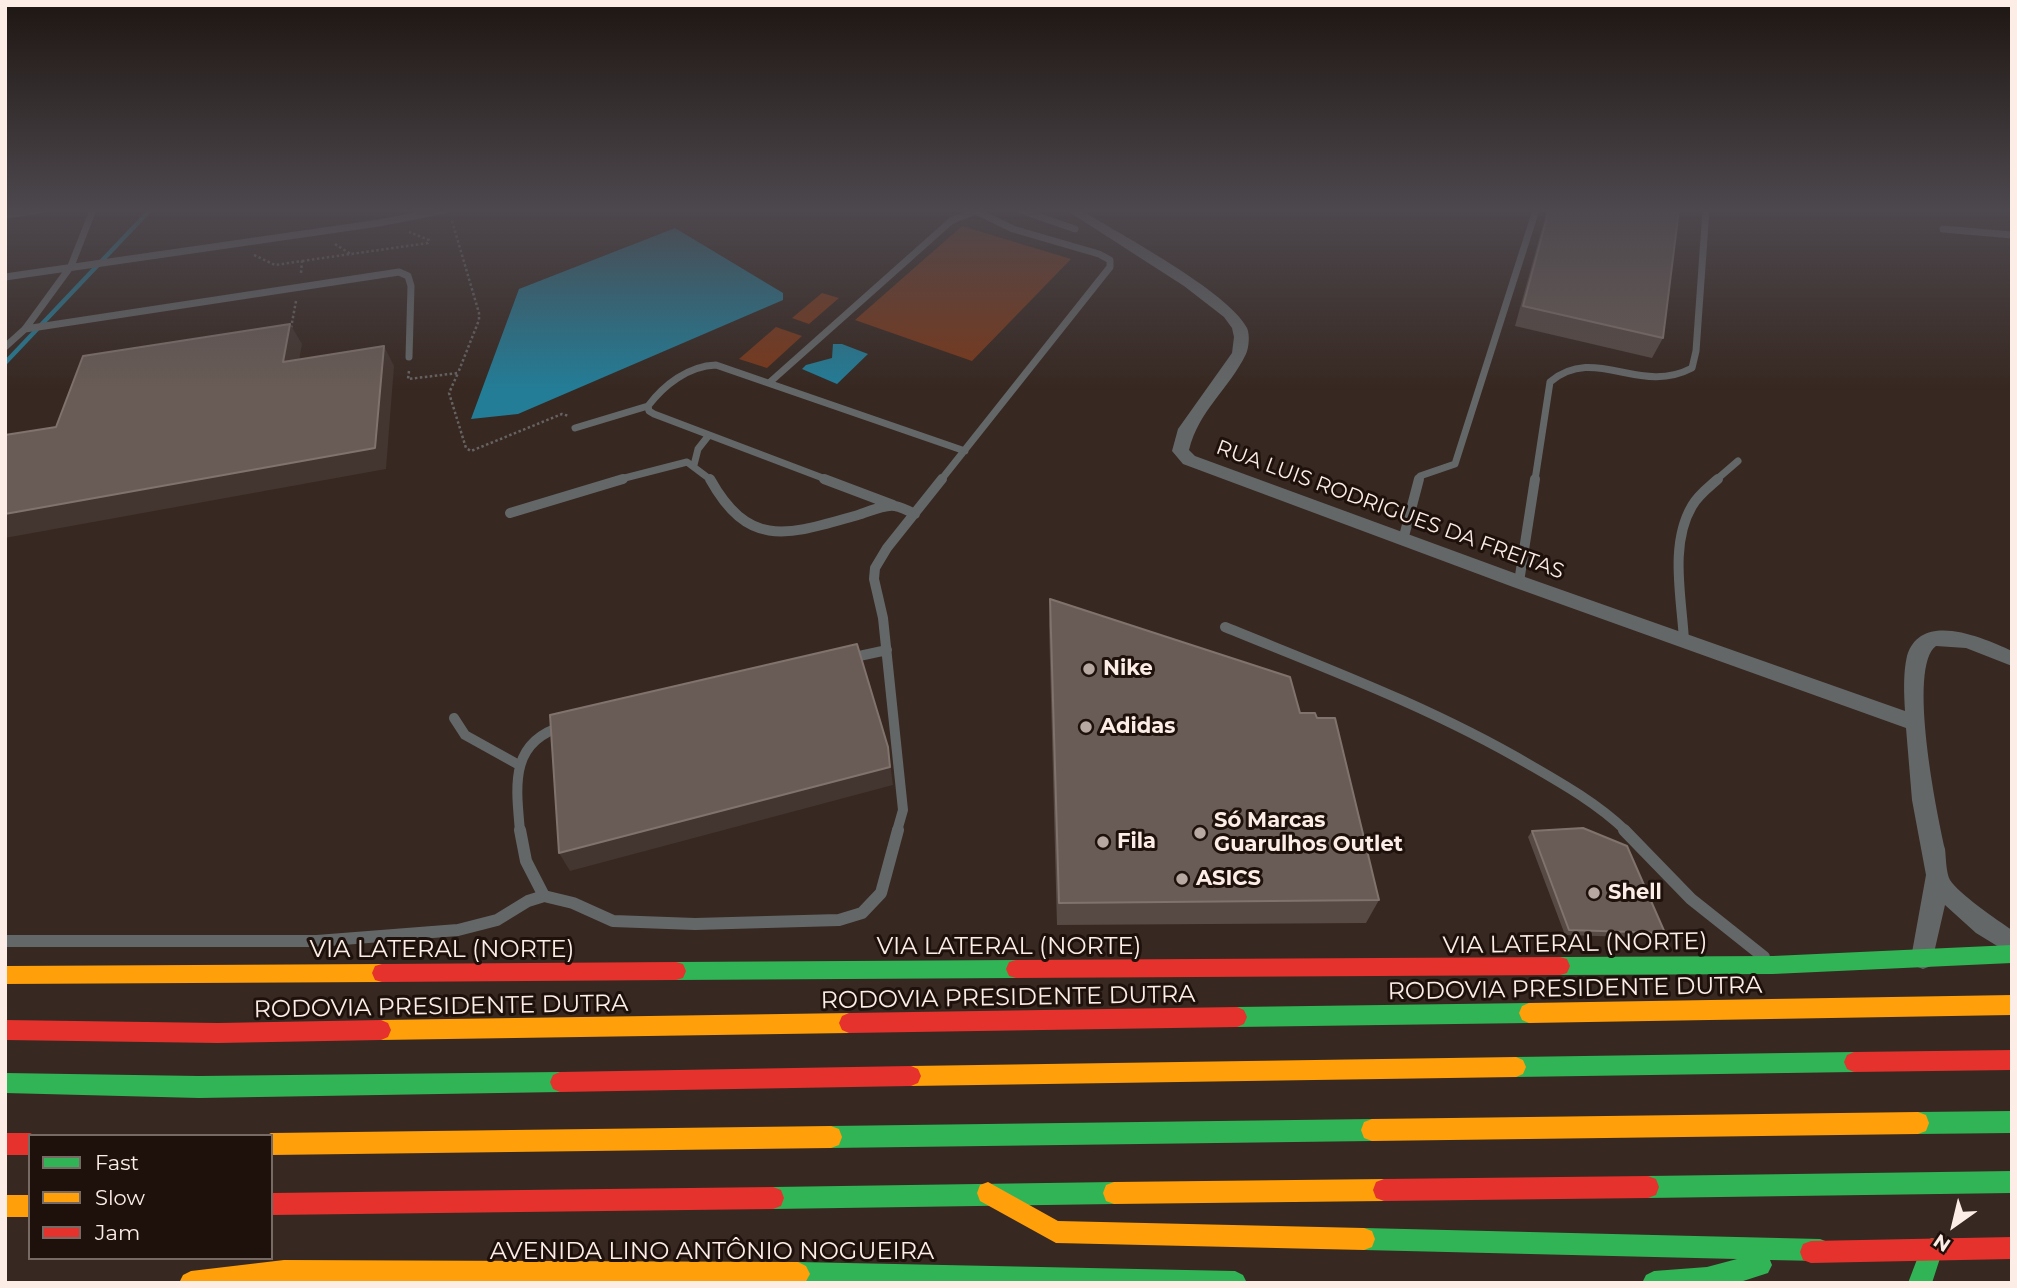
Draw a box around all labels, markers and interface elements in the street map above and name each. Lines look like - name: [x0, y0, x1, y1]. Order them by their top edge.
- street label: RUA LUIS RODRIGUES DA FREITAS: [1213, 435, 1567, 585]
- place label: Nike: [1103, 656, 1153, 682]
- marker: Nike: [1081, 661, 1097, 677]
- place label: Adidas: [1100, 714, 1175, 740]
- marker: Adidas: [1078, 719, 1094, 735]
- place label: Só Marcas Guarulhos Outlet: [1214, 808, 1403, 858]
- marker: Só Marcas Guarulhos Outlet: [1192, 825, 1208, 841]
- place label: Fila: [1117, 829, 1156, 855]
- marker: Fila: [1095, 834, 1111, 850]
- place label: ASICS: [1196, 866, 1261, 892]
- marker: ASICS: [1174, 871, 1190, 887]
- place label: Shell: [1608, 880, 1662, 906]
- marker: Shell: [1586, 885, 1602, 901]
- street label: VIA LATERAL (NORTE): [1442, 927, 1708, 961]
- street label: VIA LATERAL (NORTE): [877, 933, 1141, 961]
- street label: VIA LATERAL (NORTE): [310, 936, 574, 964]
- street label: RODOVIA PRESIDENTE DUTRA: [1387, 971, 1763, 1007]
- street label: RODOVIA PRESIDENTE DUTRA: [820, 980, 1196, 1016]
- street label: RODOVIA PRESIDENTE DUTRA: [253, 989, 629, 1025]
- legend: [28, 1134, 273, 1260]
- text: Fast: [95, 1150, 139, 1175]
- text: Slow: [95, 1185, 145, 1210]
- north arrow: [1919, 1190, 1989, 1260]
- text: Jam: [95, 1220, 140, 1245]
- text: N: [1929, 1229, 1955, 1257]
- street label: AVENIDA LINO ANTÔNIO NOGUEIRA: [490, 1238, 934, 1266]

